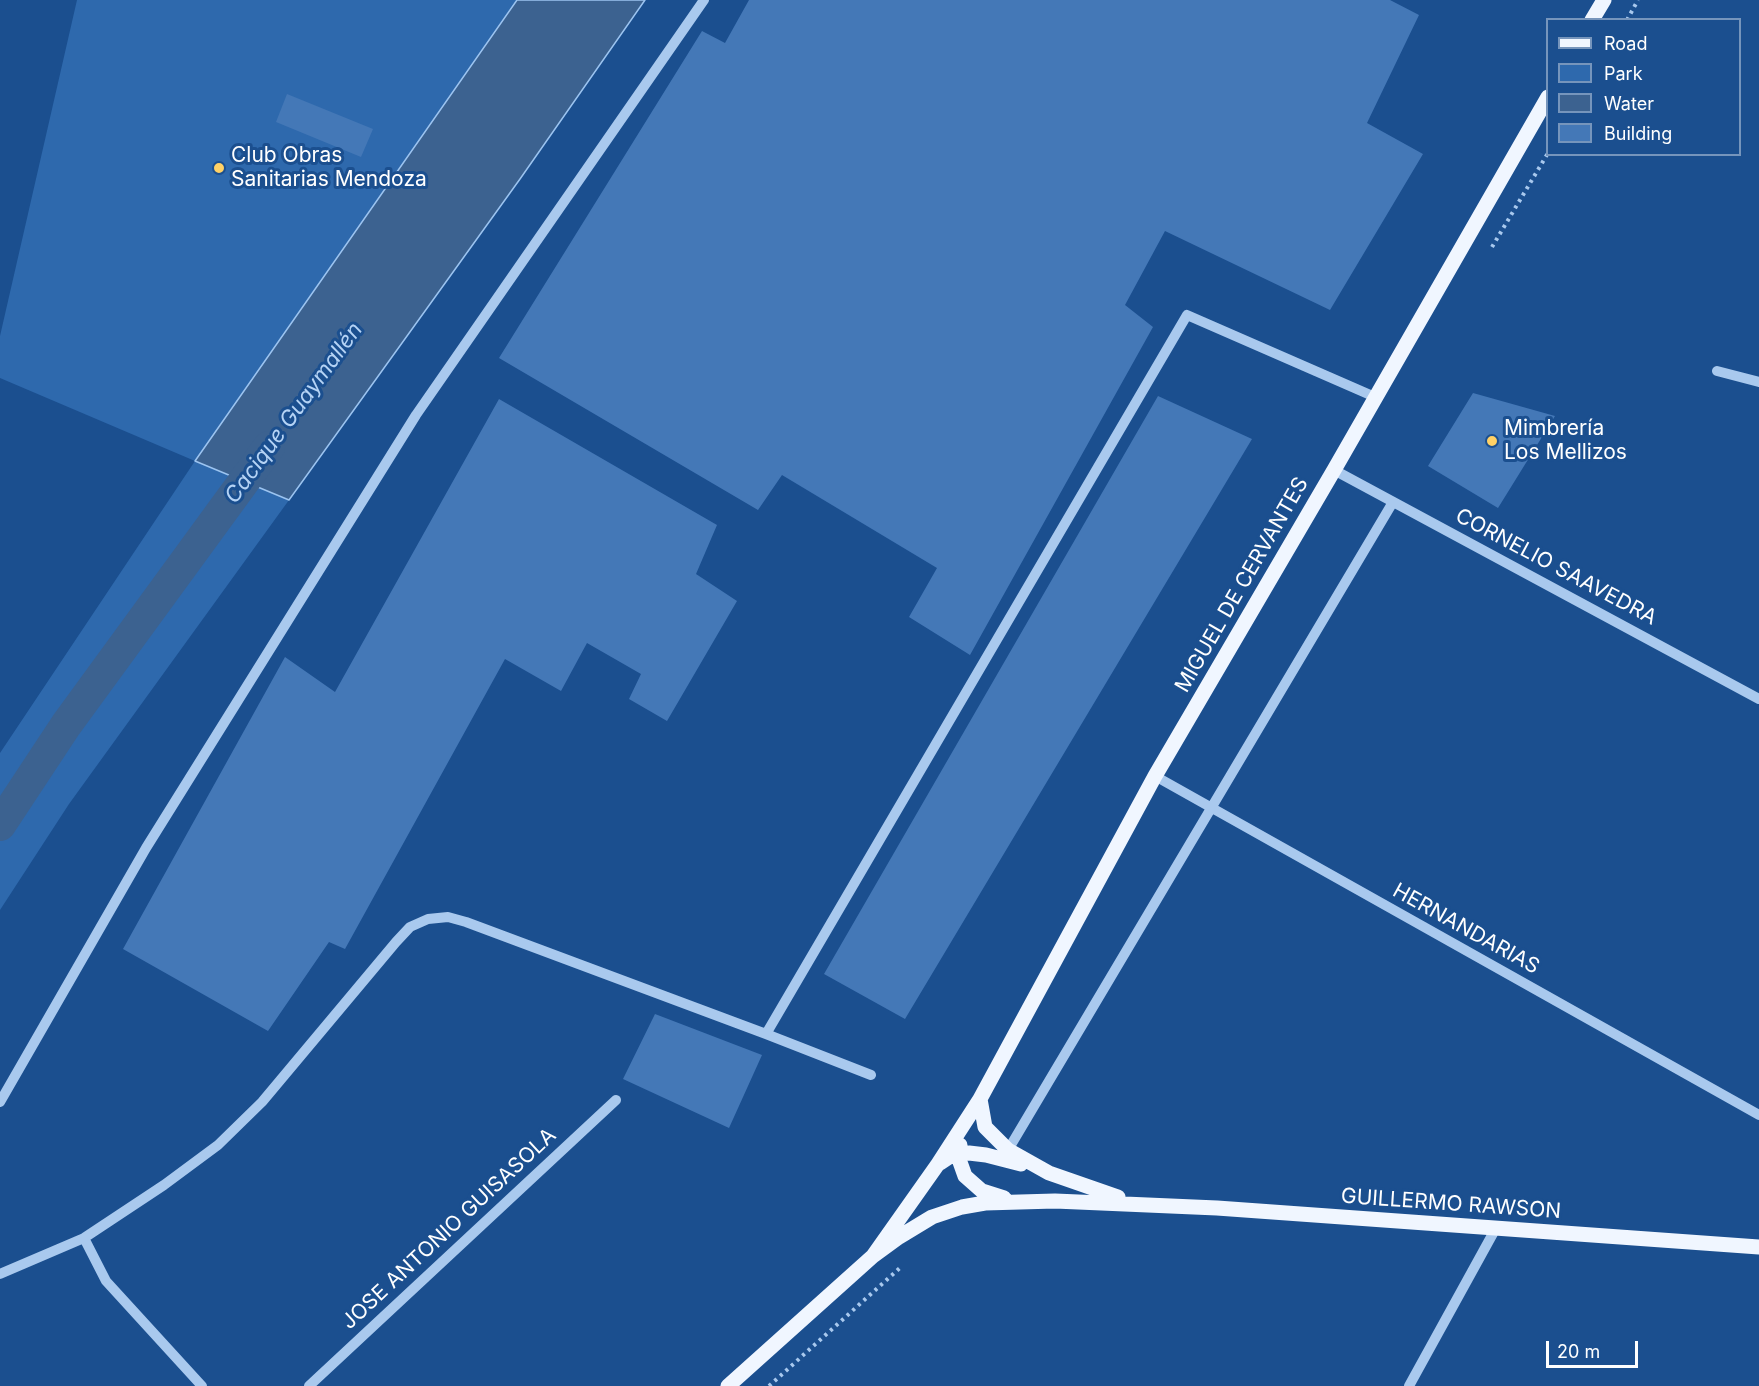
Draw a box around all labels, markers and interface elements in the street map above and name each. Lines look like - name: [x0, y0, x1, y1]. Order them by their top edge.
- legend: [1546, 18, 1741, 156]
- text: Road: [1604, 33, 1647, 54]
- text: Park: [1604, 63, 1643, 84]
- text: Water: [1604, 93, 1654, 114]
- text: Building: [1604, 123, 1672, 144]
- place label: Club Obras Sanitarias Mendoza: [231, 143, 427, 193]
- marker: Club Obras Sanitarias Mendoza: [212, 161, 226, 175]
- water label: Cacique Guaymallén: [220, 318, 368, 508]
- place label: Mimbrería Los Mellizos: [1504, 416, 1627, 466]
- marker: Mimbrería Los Mellizos: [1485, 434, 1499, 448]
- street label: MIGUEL DE CERVANTES: [1170, 473, 1314, 697]
- street label: CORNELIO SAAVEDRA: [1451, 503, 1661, 631]
- street label: HERNANDARIAS: [1388, 878, 1544, 980]
- street label: JOSE ANTONIO GUISASOLA: [337, 1123, 561, 1335]
- street label: GUILLERMO RAWSON: [1340, 1184, 1562, 1224]
- scale bar: [1549, 1329, 1640, 1367]
- text: 20 m: [1557, 1341, 1600, 1362]

